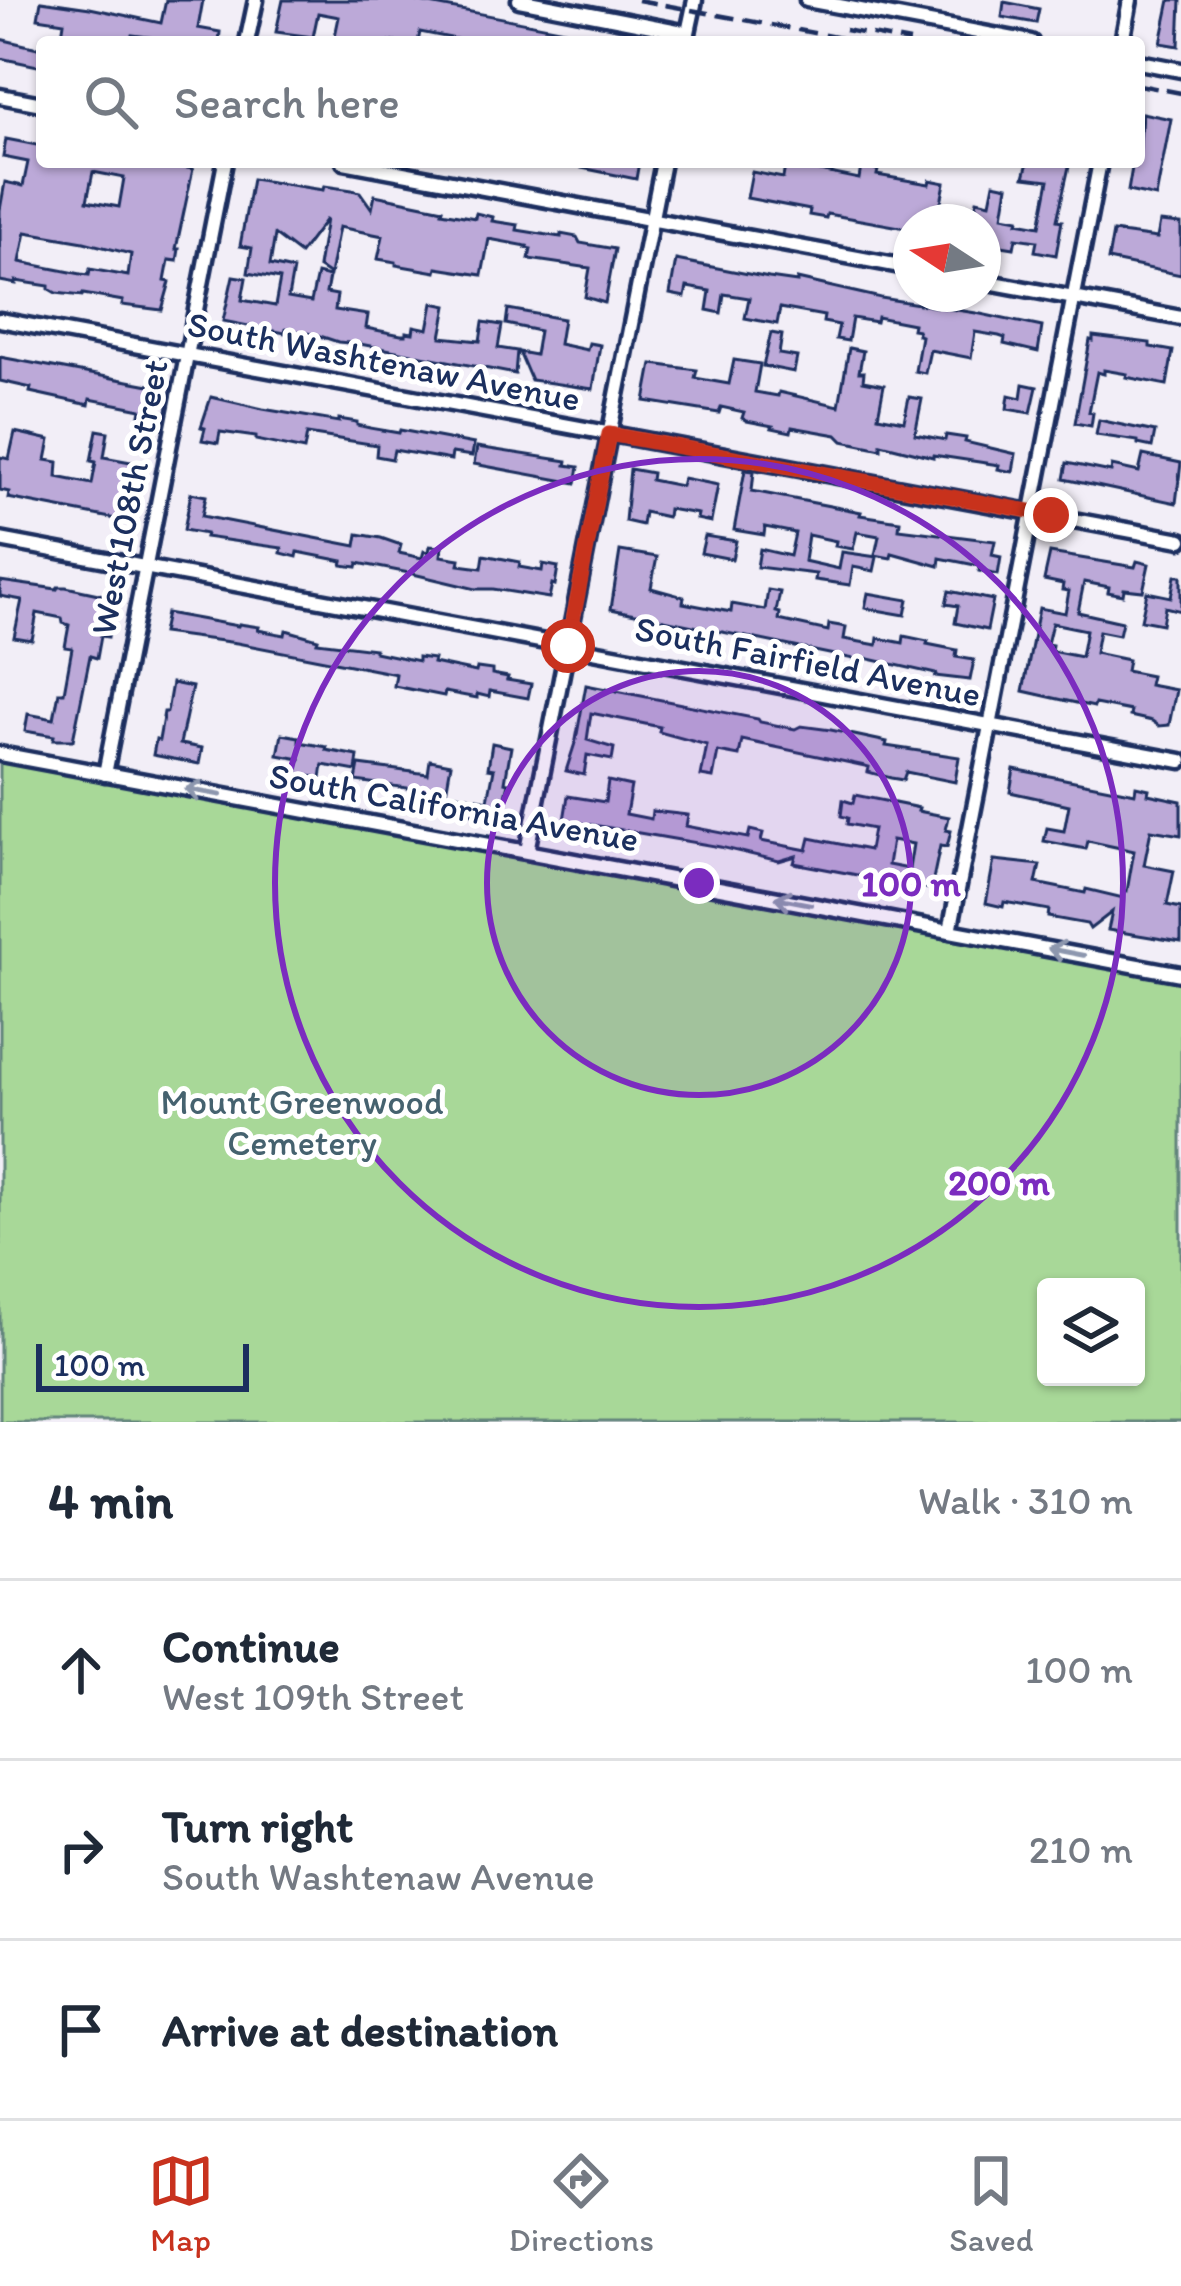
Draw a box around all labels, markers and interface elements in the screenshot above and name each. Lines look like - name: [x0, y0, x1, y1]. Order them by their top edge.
- search box: [36, 36, 1145, 168]
- icon: search: [78, 69, 144, 135]
- text: Search here: [174, 75, 400, 129]
- north arrow: [893, 204, 1001, 312]
- street label: South Washtenaw Avenue: [184, 302, 584, 420]
- street label: West 108th Street: [81, 356, 177, 638]
- route end: [1024, 488, 1078, 542]
- street label: South Fairfield Avenue: [632, 606, 984, 716]
- route start: [541, 619, 595, 673]
- street label: South California Avenue: [266, 753, 642, 861]
- one-way arrow: [185, 779, 224, 802]
- centre of rings: [678, 862, 720, 904]
- text: 100 m: [861, 862, 961, 905]
- one-way arrow: [775, 889, 814, 911]
- one-way arrow: [1047, 940, 1086, 963]
- park label: Mount Greenwood Cemetery: [161, 1080, 444, 1164]
- text: 200 m: [948, 1161, 1051, 1204]
- map controls: [1037, 1278, 1145, 1386]
- button: layers: [1037, 1278, 1145, 1386]
- scale bar: [36, 1338, 249, 1391]
- text: 100 m: [54, 1345, 145, 1384]
- text: 4 min: [48, 1470, 173, 1531]
- text: Walk · 310 m: [918, 1477, 1133, 1524]
- text: Continue: [162, 1619, 340, 1673]
- icon: ahead: [48, 1637, 114, 1703]
- text: 100 m: [1025, 1646, 1133, 1693]
- text: West 109th Street: [162, 1673, 464, 1720]
- text: Turn right: [162, 1799, 353, 1853]
- icon: right: [48, 1817, 114, 1883]
- text: 210 m: [1029, 1826, 1133, 1873]
- text: South Washtenaw Avenue: [162, 1853, 595, 1900]
- icon: arrive: [48, 1997, 114, 2063]
- text: Arrive at destination: [162, 2003, 558, 2057]
- tab: Map: [148, 2148, 214, 2259]
- tab: Directions: [509, 2148, 654, 2259]
- tab: Saved: [949, 2148, 1033, 2259]

